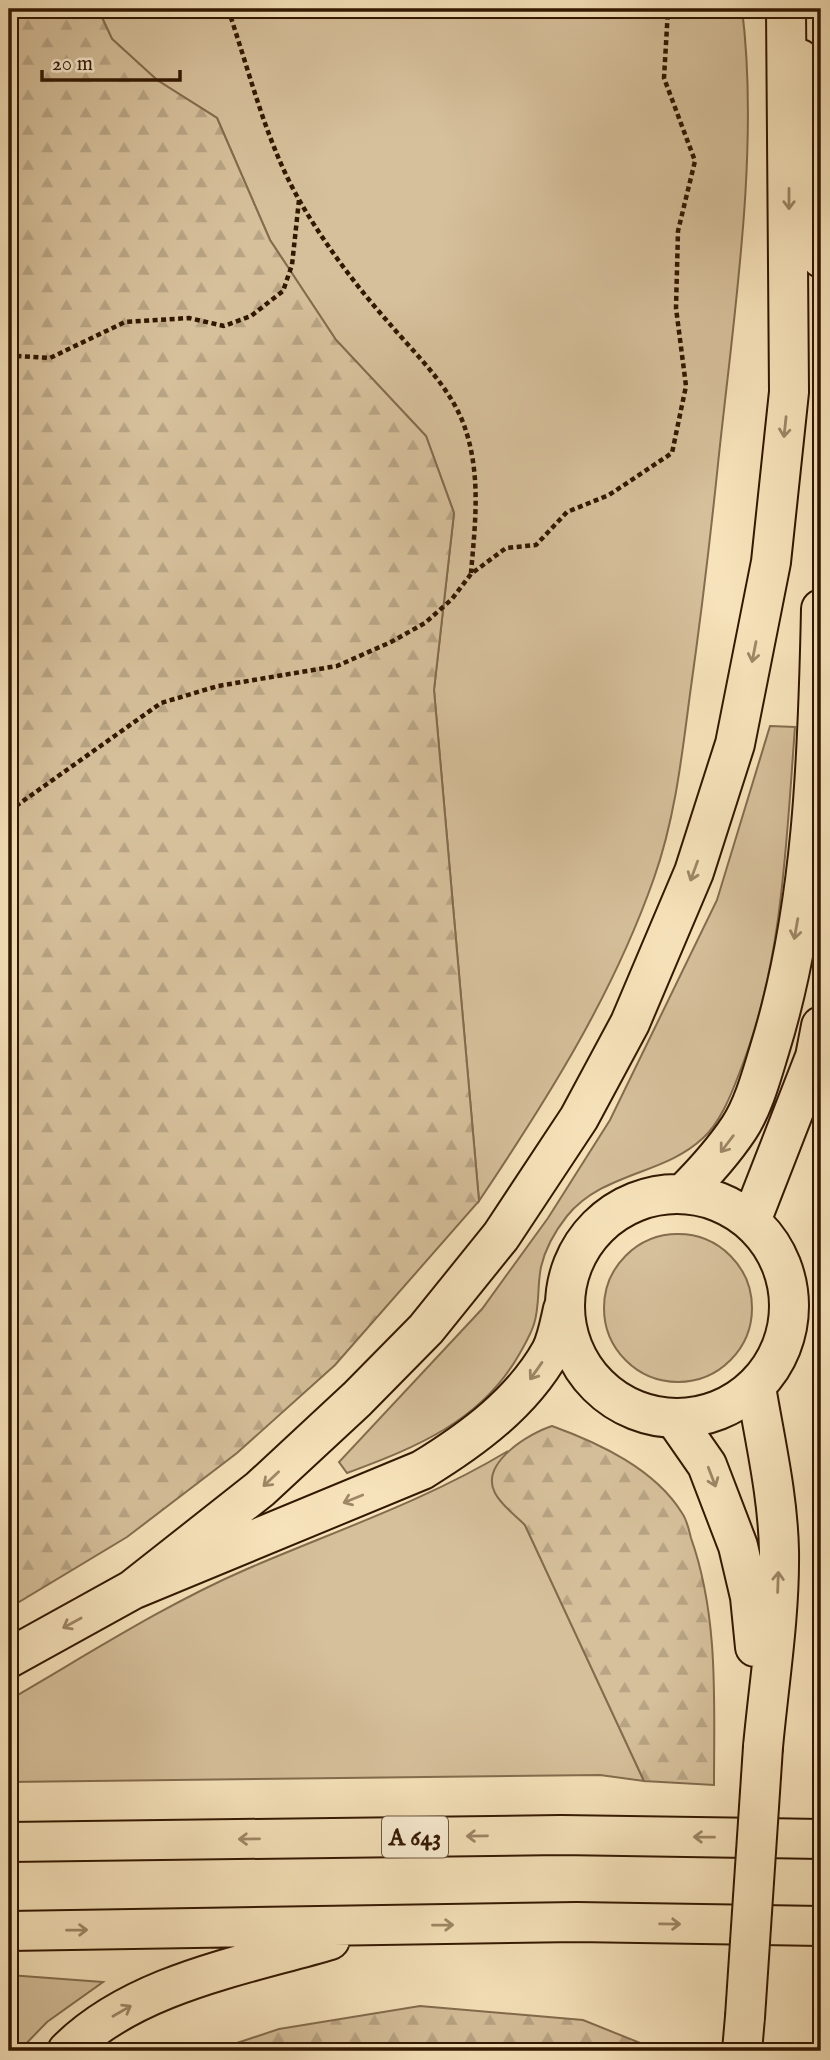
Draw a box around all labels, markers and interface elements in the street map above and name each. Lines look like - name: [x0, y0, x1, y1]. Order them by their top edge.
- scale bar: [42, 38, 180, 82]
- text: 20 m: [52, 51, 93, 78]
- one-way arrow: [782, 188, 796, 211]
- one-way arrow: [779, 415, 792, 438]
- one-way arrow: [746, 640, 760, 663]
- one-way arrow: [687, 860, 699, 881]
- one-way arrow: [789, 917, 802, 940]
- one-way arrow: [719, 1134, 734, 1152]
- one-way arrow: [529, 1361, 544, 1380]
- one-way arrow: [706, 1466, 719, 1487]
- one-way arrow: [262, 1471, 280, 1487]
- one-way arrow: [343, 1493, 364, 1506]
- one-way arrow: [771, 1570, 785, 1593]
- one-way arrow: [62, 1617, 83, 1630]
- road number: A 643: [382, 1816, 448, 1858]
- one-way arrow: [465, 1829, 488, 1843]
- one-way arrow: [693, 1830, 716, 1844]
- one-way arrow: [238, 1832, 261, 1846]
- one-way arrow: [658, 1917, 681, 1931]
- one-way arrow: [431, 1918, 454, 1932]
- one-way arrow: [65, 1923, 88, 1937]
- one-way arrow: [112, 2004, 132, 2018]

